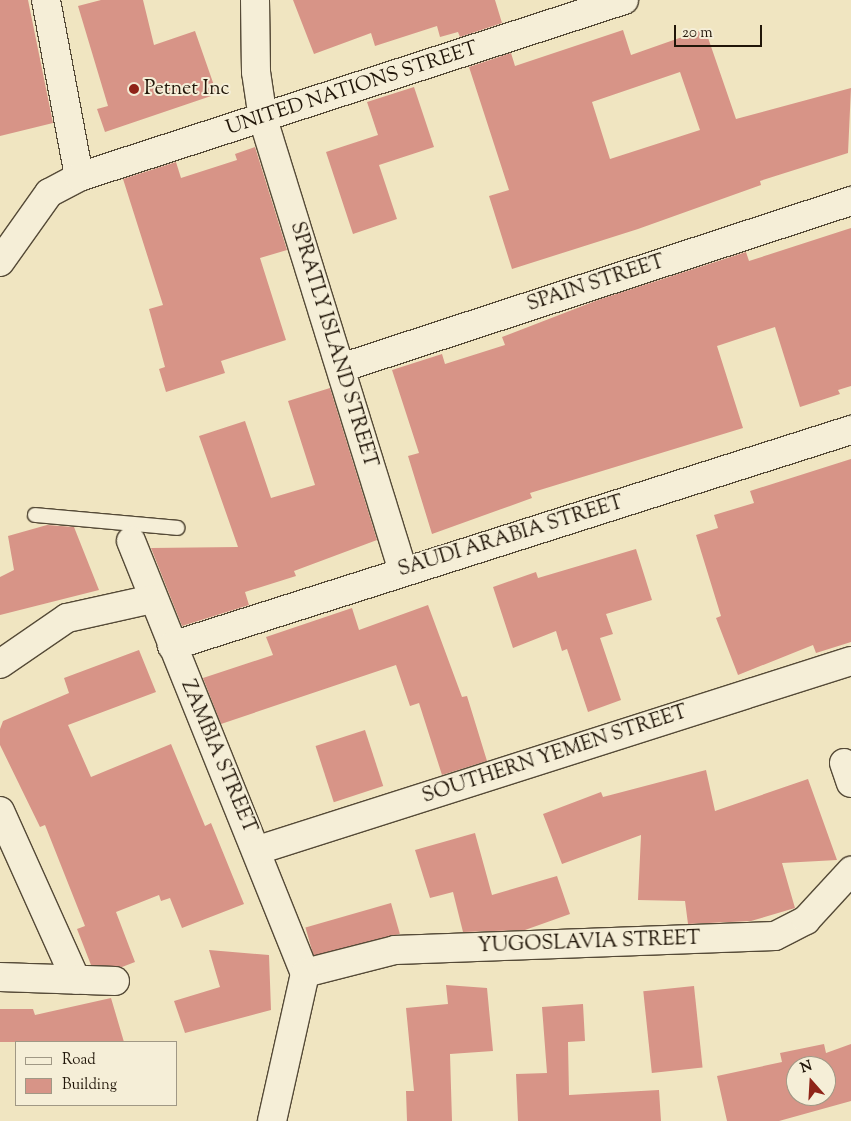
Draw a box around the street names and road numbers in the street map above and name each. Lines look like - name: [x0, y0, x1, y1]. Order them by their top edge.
- street label: UNITED NATIONS STREET: [223, 37, 481, 141]
- street label: SPRATLY ISLAND STREET: [284, 219, 382, 471]
- street label: SPAIN STREET: [524, 251, 668, 317]
- street label: SAUDI ARABIA STREET: [395, 491, 627, 583]
- street label: ZAMBIA STREET: [175, 677, 261, 837]
- street label: SOUTHERN YEMEN STREET: [419, 701, 691, 809]
- street label: YUGOSLAVIA STREET: [477, 927, 701, 959]

